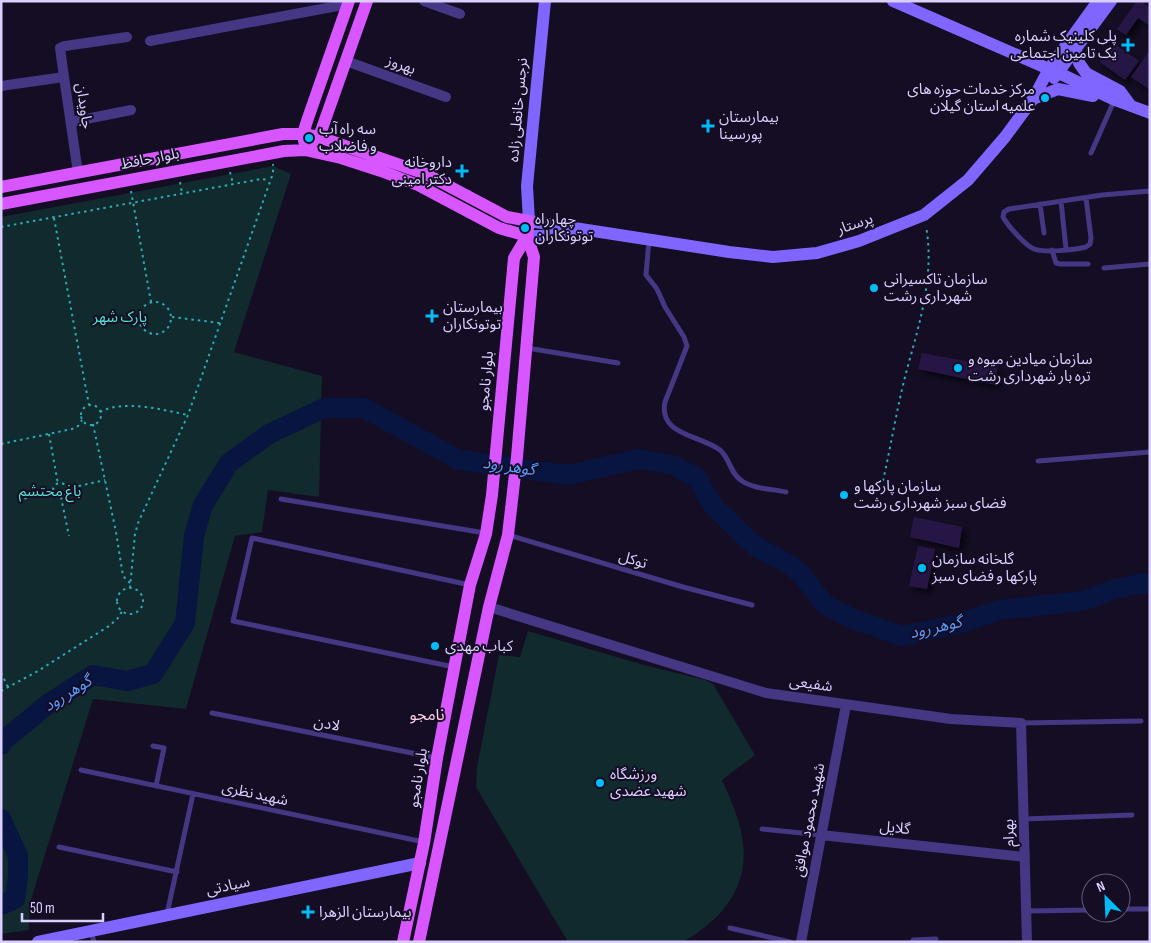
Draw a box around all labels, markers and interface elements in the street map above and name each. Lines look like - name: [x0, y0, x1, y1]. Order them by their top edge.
- place label: پلی کلینیک شماره یک تامین اجتماعی: [1010, 27, 1117, 63]
- marker: پلی کلینیک شماره یک تامین اجتماعی: [1121, 38, 1135, 52]
- street label: بهروز: [383, 51, 418, 79]
- street label: نرجس خانعلی زاده: [504, 57, 532, 163]
- place label: مرکز خدمات حوزه های علمیه استان گیلان: [907, 80, 1035, 116]
- street label: جاویدان: [71, 82, 97, 130]
- marker: مرکز خدمات حوزه های علمیه استان گیلان: [1039, 92, 1051, 104]
- place label: بیمارستان پورسینا: [719, 108, 779, 144]
- marker: بیمارستان پورسینا: [701, 119, 715, 133]
- place label: سه راه آب و فاضلاب: [319, 120, 377, 156]
- marker: سه راه آب و فاضلاب: [303, 132, 315, 144]
- street label: بلوار حافظ: [119, 144, 181, 174]
- place label: داروخانه دکتر امینی: [392, 153, 452, 189]
- marker: داروخانه دکتر امینی: [456, 165, 468, 177]
- street label: پرستار: [833, 209, 876, 239]
- place label: چهارراه توتونکاران: [535, 210, 593, 246]
- marker: چهارراه توتونکاران: [519, 222, 531, 234]
- place label: سازمان تاکسیرانی شهرداری رشت: [884, 270, 988, 306]
- marker: سازمان تاکسیرانی شهرداری رشت: [868, 282, 880, 294]
- place label: بیمارستان توتونکاران: [443, 298, 503, 334]
- park label: پارک شهر: [92, 308, 147, 327]
- marker: بیمارستان توتونکاران: [425, 309, 439, 323]
- street label: بلوار نامجو: [474, 350, 498, 412]
- place label: سازمان میادین میوه و تره بار شهرداری رشت: [968, 350, 1093, 386]
- marker: سازمان میادین میوه و تره بار شهرداری رشت: [952, 362, 964, 374]
- water label: گوهر رود: [482, 454, 540, 481]
- place label: سازمان پارکها و فضای سبز شهرداری رشت: [854, 477, 1007, 513]
- park label: باغ محتشم: [19, 482, 81, 503]
- marker: سازمان پارکها و فضای سبز شهرداری رشت: [838, 489, 850, 501]
- street label: توکل: [616, 547, 650, 573]
- place label: گلخانه سازمان پارکها و فضای سبز: [931, 550, 1037, 586]
- marker: گلخانه سازمان پارکها و فضای سبز: [916, 562, 928, 574]
- water label: گوهر رود: [908, 612, 967, 643]
- place label: کباب مهدی: [445, 637, 514, 656]
- marker: کباب مهدی: [429, 640, 441, 652]
- water label: گوهر رود: [41, 670, 98, 716]
- street label: شفیعی: [788, 672, 834, 696]
- district label: نامجو: [409, 706, 445, 725]
- street label: لادن: [312, 712, 342, 736]
- street label: بلوار نامجو: [404, 747, 432, 809]
- street label: شهید محمود موافق: [789, 761, 829, 878]
- place label: ورزشگاه شهید عضدی: [610, 765, 687, 801]
- marker: ورزشگاه شهید عضدی: [594, 777, 606, 789]
- street label: شهید نظری: [220, 778, 290, 810]
- street label: گلایل: [879, 817, 912, 839]
- street label: بهرام: [999, 819, 1020, 847]
- street label: سیادتی: [204, 872, 252, 900]
- north arrow: [1081, 873, 1131, 923]
- text: N: [1094, 877, 1108, 896]
- scale bar: [22, 890, 104, 922]
- text: 50 m: [30, 899, 55, 918]
- place label: بیمارستان الزهرا: [319, 903, 412, 922]
- marker: بیمارستان الزهرا: [301, 905, 315, 919]

